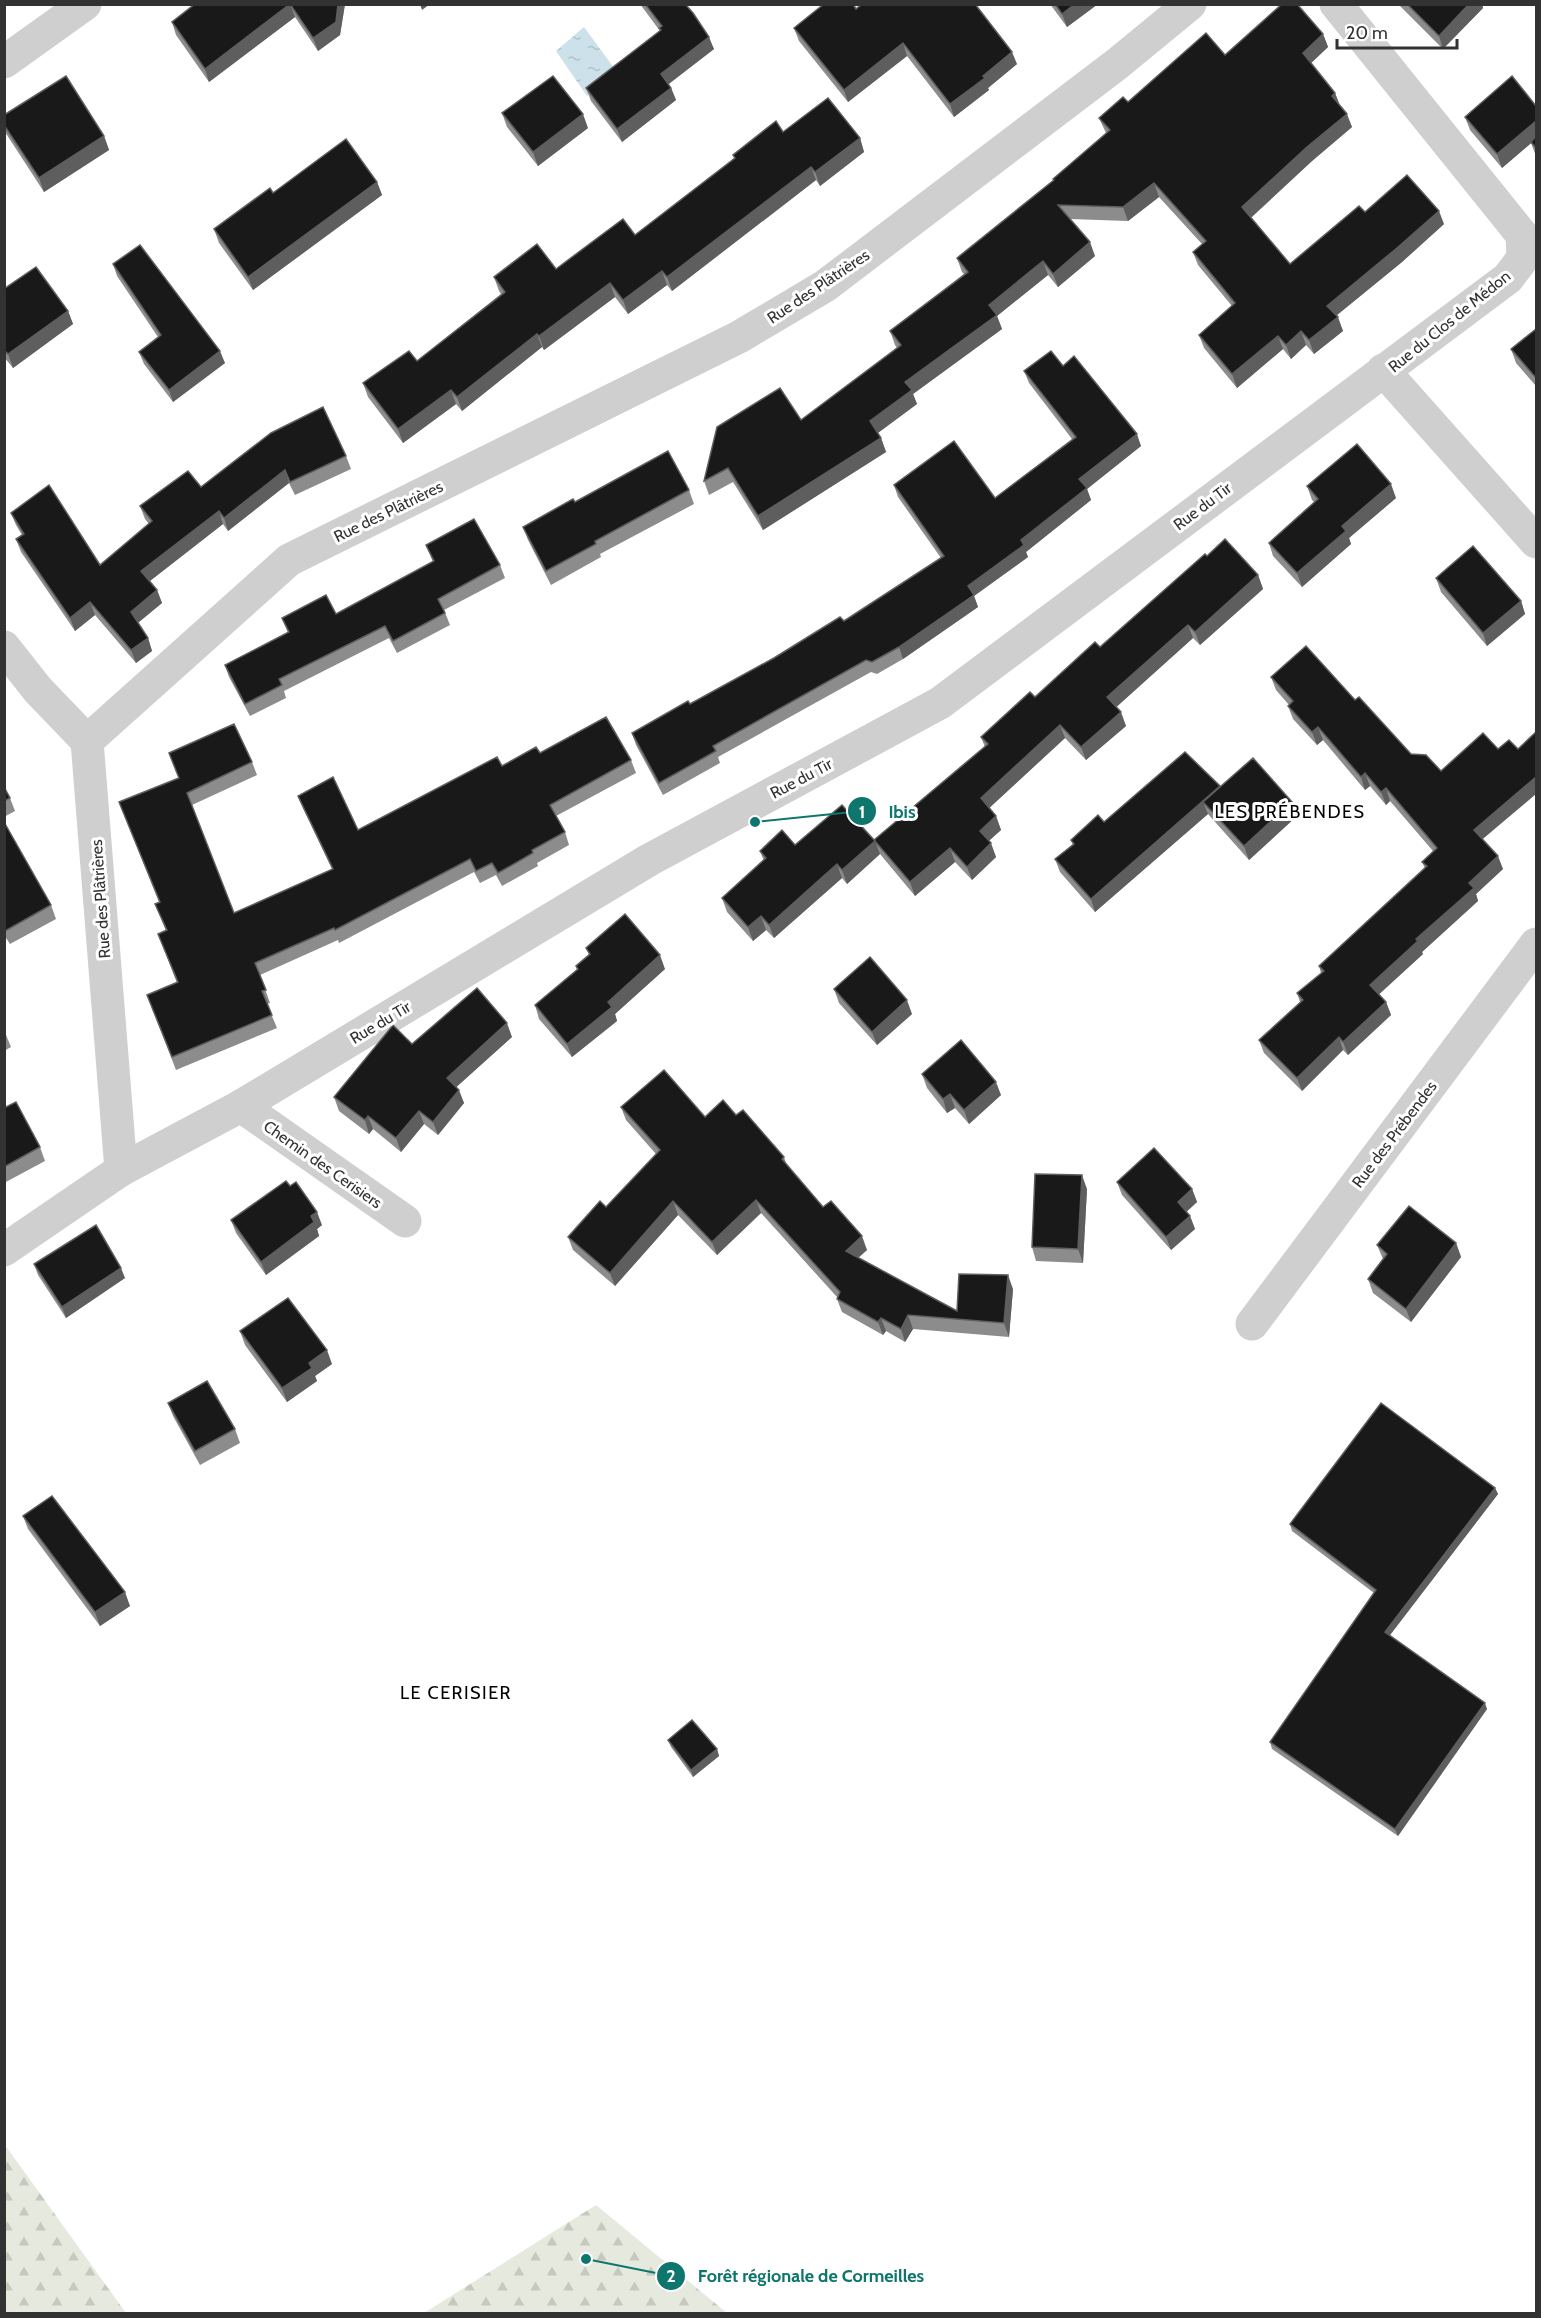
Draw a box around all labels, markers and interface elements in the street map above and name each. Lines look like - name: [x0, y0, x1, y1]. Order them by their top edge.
- scale bar: [1337, 12, 1457, 50]
- text: 20 m: [1346, 22, 1388, 44]
- street label: Rue des Plâtrières: [764, 245, 873, 328]
- street label: Rue du Clos de Médon: [1385, 266, 1514, 376]
- street label: Rue des Plâtrières: [331, 477, 446, 546]
- street label: Rue du Tir: [1170, 478, 1236, 534]
- street label: Rue du Tir: [767, 754, 836, 803]
- callout: Ibis: [847, 793, 928, 829]
- text: 1: [859, 801, 865, 823]
- text: Ibis: [888, 801, 916, 823]
- district label: LES PRÉBENDES: [1214, 801, 1366, 823]
- street label: Rue des Plâtrières: [87, 839, 114, 959]
- street label: Rue du Tir: [347, 996, 415, 1048]
- street label: Rue des Prébendes: [1348, 1077, 1441, 1191]
- street label: Chemin des Cerisiers: [260, 1116, 386, 1213]
- district label: LE CERISIER: [400, 1682, 512, 1704]
- callout: Forêt régionale de Cormeilles: [656, 2258, 937, 2294]
- text: 2: [666, 2265, 676, 2287]
- text: Forêt régionale de Cormeilles: [698, 2265, 925, 2287]

